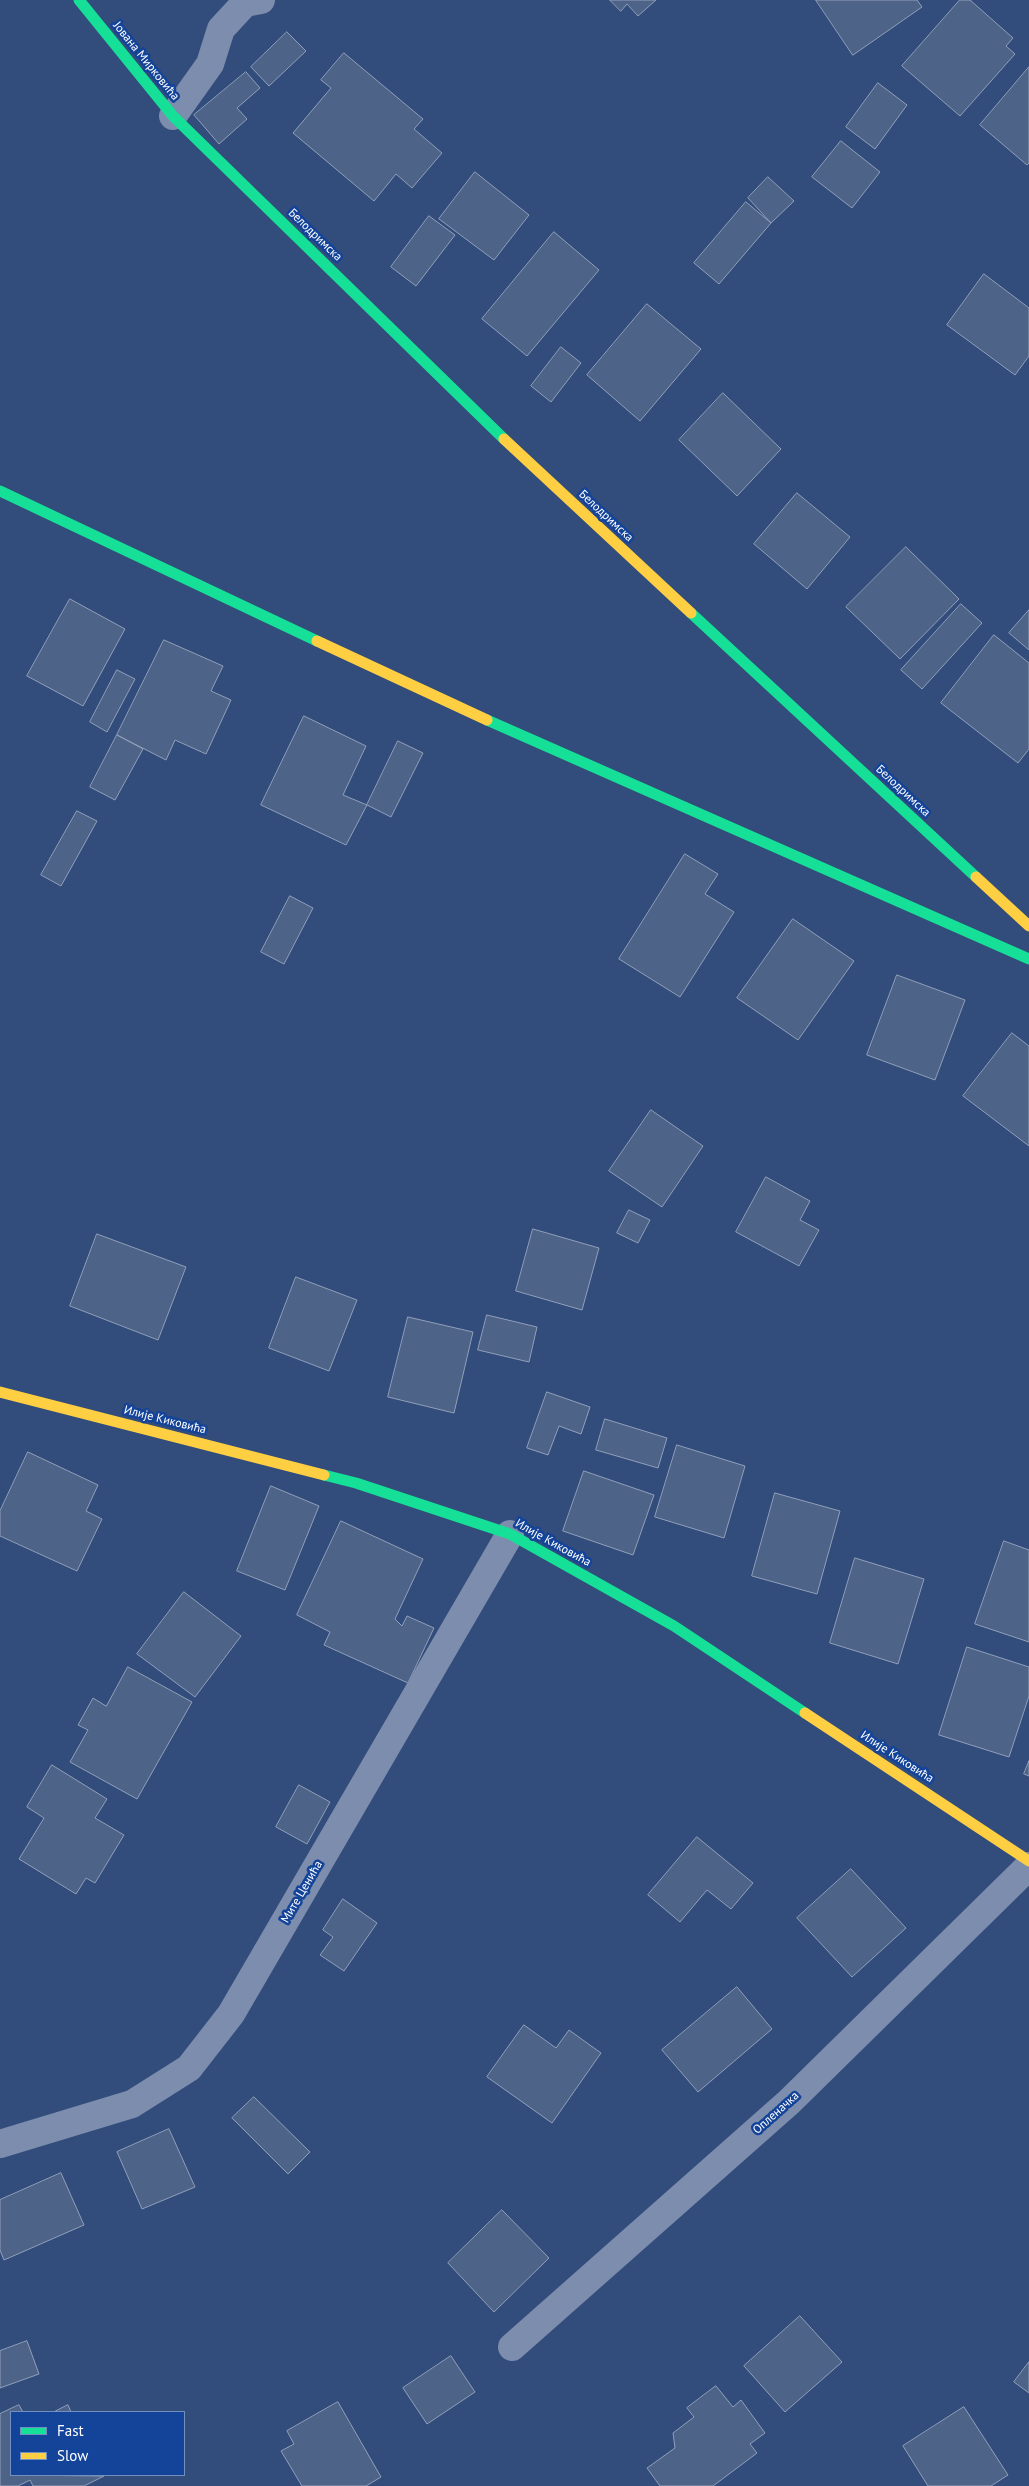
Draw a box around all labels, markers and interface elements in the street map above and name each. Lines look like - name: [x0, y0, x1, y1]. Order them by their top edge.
- street label: Јована Мирковића: [110, 19, 182, 103]
- street label: Белодримска: [285, 206, 345, 264]
- street label: Белодримска: [576, 487, 636, 545]
- street label: Белодримска: [873, 762, 933, 820]
- street label: Илије Киковића: [122, 1403, 208, 1437]
- street label: Илије Киковића: [513, 1516, 593, 1570]
- street label: Илије Киковића: [858, 1728, 936, 1786]
- street label: Мите Ценића: [278, 1858, 326, 1926]
- street label: Опленачка: [750, 2089, 802, 2137]
- legend: [10, 2411, 185, 2476]
- text: Fast: [57, 2421, 84, 2440]
- text: Slow: [57, 2446, 88, 2465]

